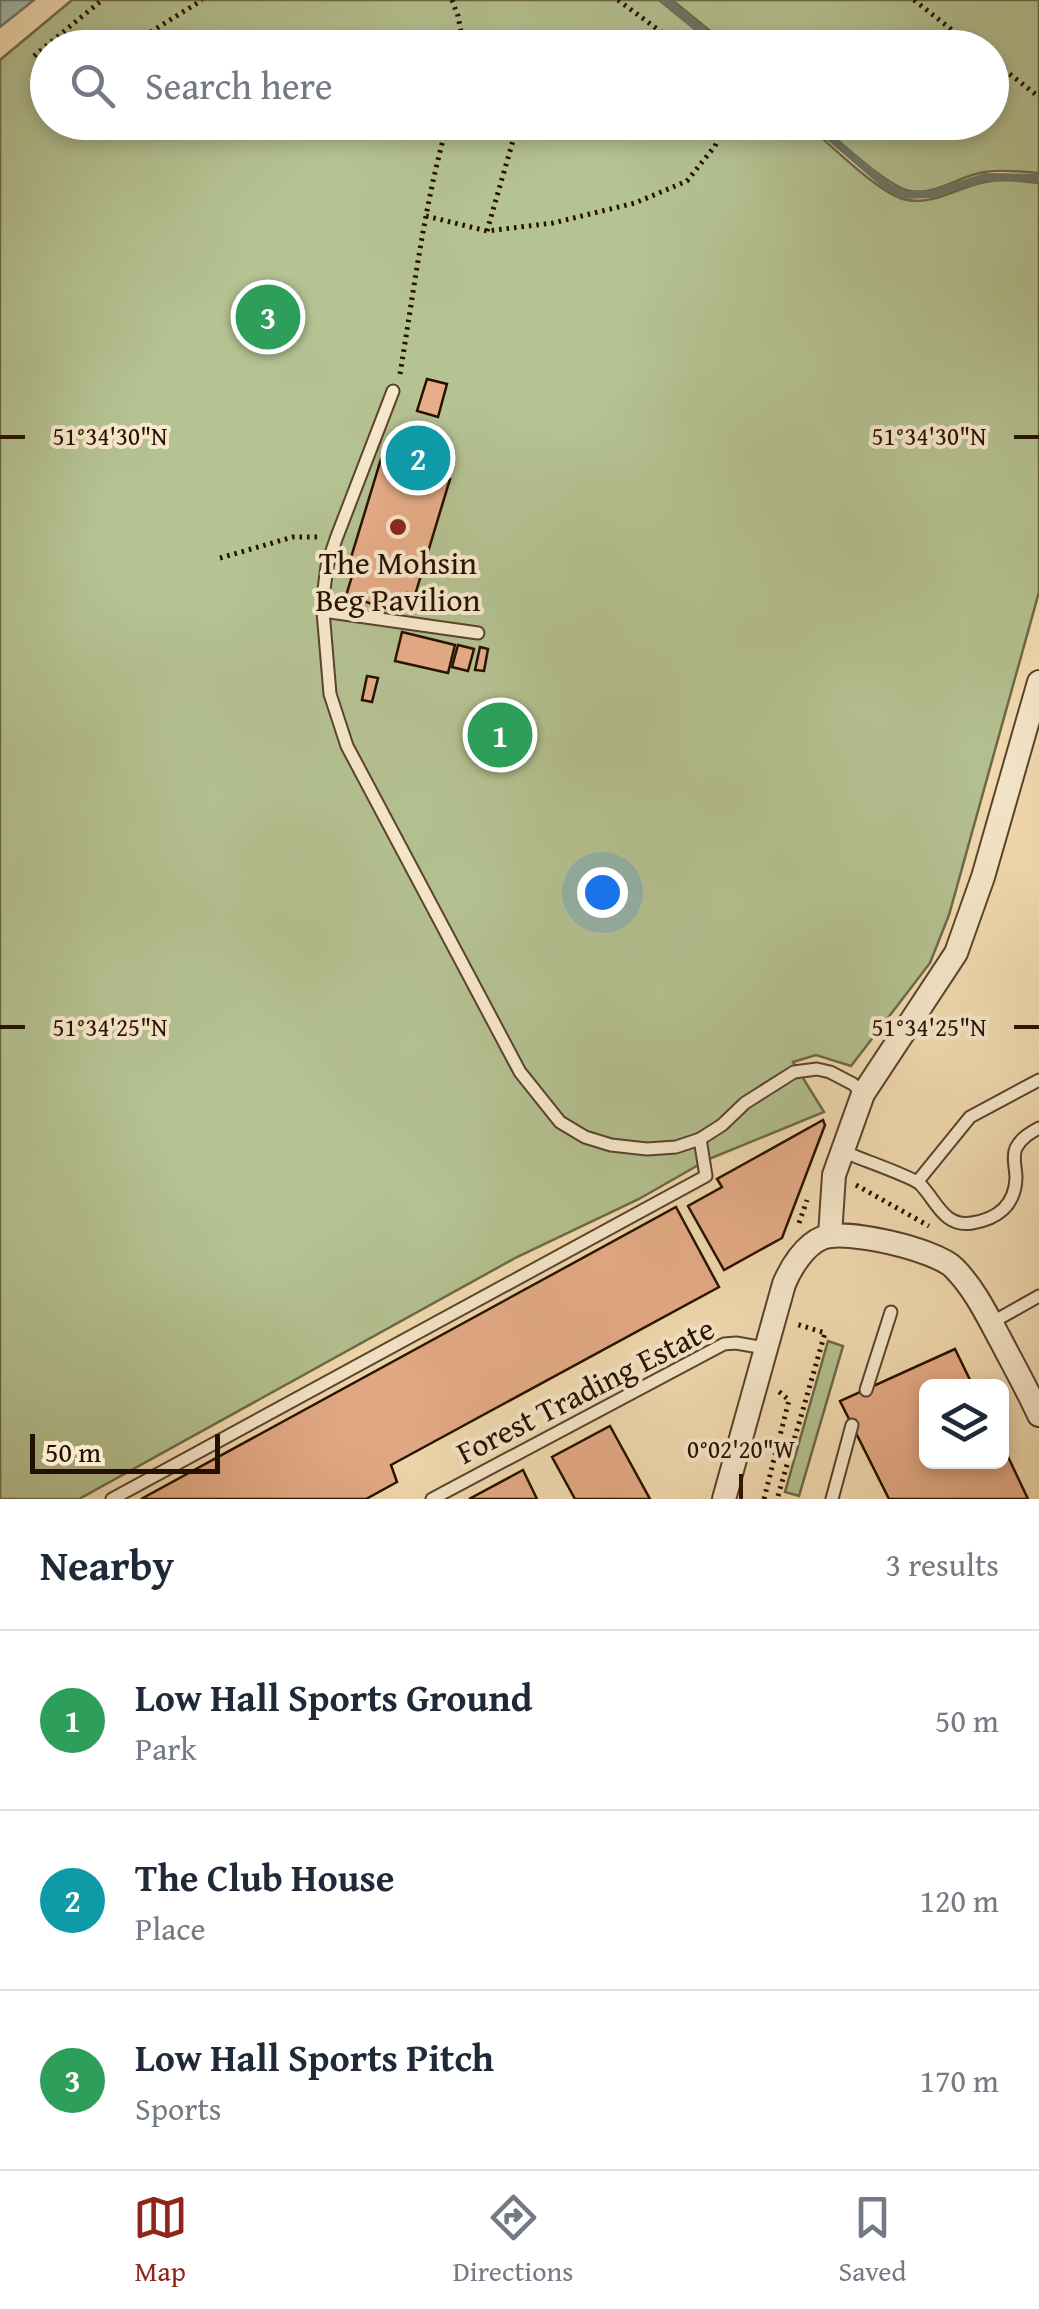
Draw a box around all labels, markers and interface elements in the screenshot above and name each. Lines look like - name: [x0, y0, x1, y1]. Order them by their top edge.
- search box: [30, 30, 1009, 140]
- text: Search here: [145, 57, 333, 113]
- icon: search: [65, 58, 120, 113]
- pin: 3: [236, 280, 300, 354]
- text: 51°34'30"N: [53, 418, 167, 454]
- text: 51°34'30"N: [872, 418, 986, 454]
- pin: 2: [386, 420, 450, 496]
- marker: The Mohsin Beg Pavilion: [387, 516, 409, 538]
- place label: The Mohsin Beg Pavilion: [315, 539, 481, 623]
- pin: 1: [468, 698, 532, 772]
- your location: [577, 867, 628, 918]
- text: 51°34'25"N: [53, 1009, 167, 1045]
- text: 51°34'25"N: [872, 1009, 986, 1045]
- street label: Forest Trading Estate: [448, 1305, 722, 1475]
- map controls: [919, 1379, 1009, 1469]
- button: layers: [919, 1379, 1009, 1469]
- scale bar: [30, 1429, 220, 1474]
- text: 50 m: [45, 1431, 101, 1472]
- text: 0°02'20"W: [687, 1431, 795, 1467]
- text: Nearby: [40, 1534, 174, 1595]
- text: 3 results: [886, 1541, 999, 1588]
- text: Low Hall Sports Ground: [135, 1669, 532, 1725]
- text: 1: [64, 1697, 81, 1744]
- text: 50 m: [935, 1697, 999, 1744]
- text: Park: [135, 1725, 197, 1772]
- text: The Club House: [135, 1849, 394, 1905]
- text: 2: [64, 1877, 81, 1924]
- text: 120 m: [920, 1877, 999, 1924]
- text: Place: [135, 1905, 206, 1952]
- text: Low Hall Sports Pitch: [135, 2029, 494, 2085]
- text: 3: [64, 2057, 81, 2104]
- text: 170 m: [920, 2057, 999, 2104]
- text: Sports: [135, 2085, 221, 2132]
- tab: Map: [133, 2190, 188, 2291]
- tab: Directions: [453, 2190, 573, 2291]
- tab: Saved: [839, 2190, 906, 2291]

